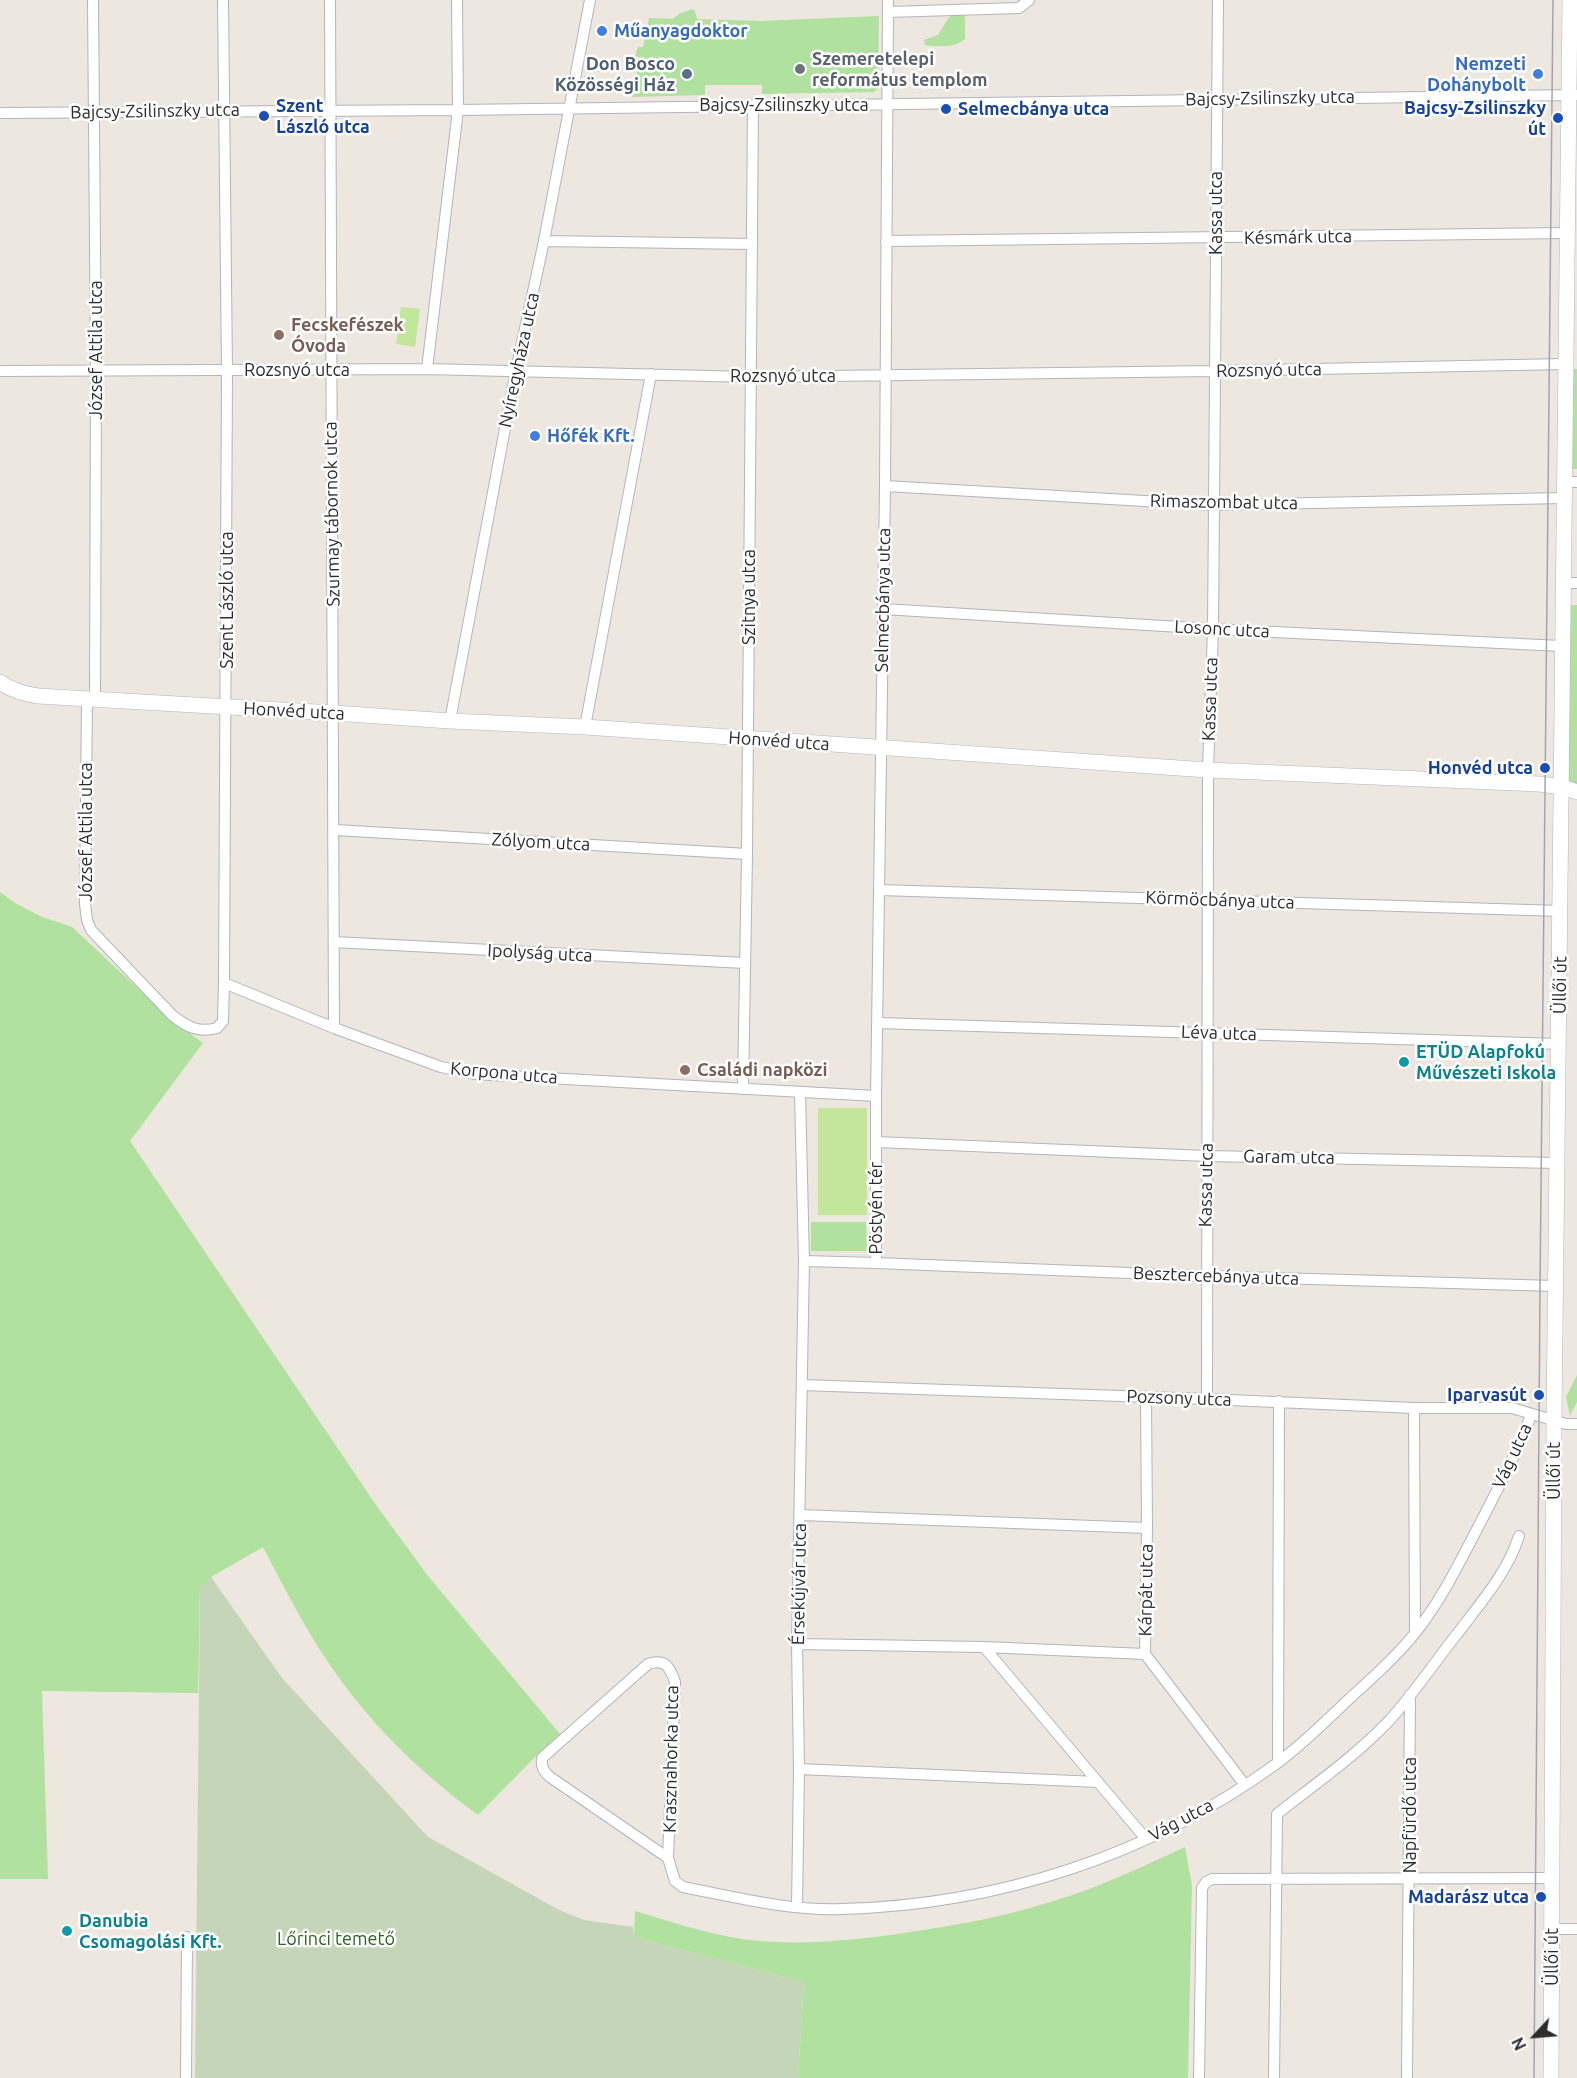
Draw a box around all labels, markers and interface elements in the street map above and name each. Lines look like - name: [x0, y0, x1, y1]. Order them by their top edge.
- place label: Műanyagdoktor: [614, 20, 748, 42]
- marker: Műanyagdoktor: [595, 24, 609, 38]
- place label: Szemeretelepi református templom: [812, 48, 987, 90]
- place label: Don Bosco Közösségi Ház: [555, 53, 675, 96]
- place label: Nemzeti Dohánybolt: [1427, 53, 1526, 96]
- marker: Szemeretelepi református templom: [793, 62, 807, 76]
- marker: Don Bosco Közösségi Ház: [680, 67, 694, 81]
- marker: Nemzeti Dohánybolt: [1531, 67, 1545, 81]
- street label: Bajcsy-Zsilinszky utca: [1185, 86, 1355, 110]
- street label: Bajcsy-Zsilinszky utca: [699, 94, 869, 116]
- place label: Szent László utca: [276, 95, 370, 138]
- place label: Bajcsy-Zsilinszky út: [1404, 97, 1546, 140]
- place label: Selmecbánya utca: [958, 98, 1109, 120]
- street label: Bajcsy-Zsilinszky utca: [70, 99, 240, 123]
- marker: Selmecbánya utca: [939, 102, 953, 116]
- marker: Szent László utca: [257, 109, 271, 123]
- marker: Bajcsy-Zsilinszky út: [1551, 111, 1565, 125]
- street label: Kassa utca: [1205, 171, 1227, 255]
- street label: Késmárk utca: [1244, 225, 1352, 249]
- street label: József Attila utca: [85, 280, 107, 420]
- street label: Nyíregyháza utca: [494, 290, 544, 430]
- place label: Fecskefészek Óvoda: [291, 314, 404, 356]
- marker: Fecskefészek Óvoda: [272, 328, 286, 342]
- street label: Rozsnyó utca: [1216, 358, 1322, 382]
- street label: Rozsnyó utca: [244, 359, 350, 381]
- street label: Rozsnyó utca: [730, 365, 836, 387]
- street label: Szurmay tábornok utca: [320, 421, 344, 607]
- place label: Hőfék Kft.: [547, 425, 635, 447]
- marker: Hőfék Kft.: [528, 429, 542, 443]
- street label: Rimaszombat utca: [1150, 490, 1298, 514]
- street label: Selmecbánya utca: [871, 527, 895, 673]
- street label: Szent László utca: [216, 531, 238, 669]
- street label: Szitnya utca: [738, 549, 760, 645]
- street label: Losonc utca: [1174, 616, 1270, 642]
- street label: Kassa utca: [1198, 657, 1222, 741]
- street label: Honvéd utca: [243, 698, 345, 724]
- street label: Honvéd utca: [728, 727, 830, 755]
- place label: Honvéd utca: [1428, 757, 1533, 779]
- marker: Honvéd utca: [1538, 761, 1552, 775]
- street label: József Attila utca: [75, 762, 97, 902]
- street label: Zólyom utca: [491, 829, 591, 855]
- street label: Körmöcbánya utca: [1145, 887, 1295, 913]
- street label: Ipolyság utca: [487, 939, 593, 967]
- street label: Üllői út: [1549, 956, 1571, 1014]
- street label: Léva utca: [1181, 1021, 1257, 1045]
- place label: ETÜD Alapfokú Művészeti Iskola: [1416, 1041, 1556, 1084]
- marker: ETÜD Alapfokú Művészeti Iskola: [1397, 1055, 1411, 1069]
- street label: Korpona utca: [449, 1058, 559, 1088]
- place label: Családi napközi: [697, 1059, 827, 1081]
- marker: Családi napközi: [678, 1063, 692, 1077]
- street label: Kassa utca: [1194, 1143, 1218, 1227]
- street label: Garam utca: [1243, 1145, 1335, 1169]
- street label: Pöstyén tér: [865, 1162, 887, 1254]
- street label: Besztercebánya utca: [1133, 1262, 1299, 1290]
- place label: Iparvasút: [1447, 1384, 1527, 1406]
- street label: Pozsony utca: [1126, 1385, 1232, 1411]
- marker: Iparvasút: [1532, 1388, 1546, 1402]
- street label: Vág utca: [1487, 1420, 1537, 1492]
- street label: Üllői út: [1543, 1442, 1565, 1500]
- street label: Érsekújvár utca: [787, 1523, 811, 1645]
- street label: Kárpát utca: [1134, 1543, 1158, 1637]
- street label: Krasznahorka utca: [659, 1685, 683, 1833]
- street label: Napfürdő utca: [1399, 1757, 1421, 1873]
- street label: Vág utca: [1145, 1794, 1217, 1846]
- place label: Madarász utca: [1408, 1886, 1529, 1908]
- marker: Madarász utca: [1534, 1890, 1548, 1904]
- place label: Danubia Csomagolási Kft.: [79, 1910, 222, 1952]
- marker: Danubia Csomagolási Kft.: [60, 1924, 74, 1938]
- park label: Lőrinci temető: [277, 1928, 395, 1950]
- street label: Üllői út: [1541, 1928, 1563, 1986]
- north arrow: [1505, 2006, 1565, 2066]
- text: N: [1508, 2035, 1530, 2053]

